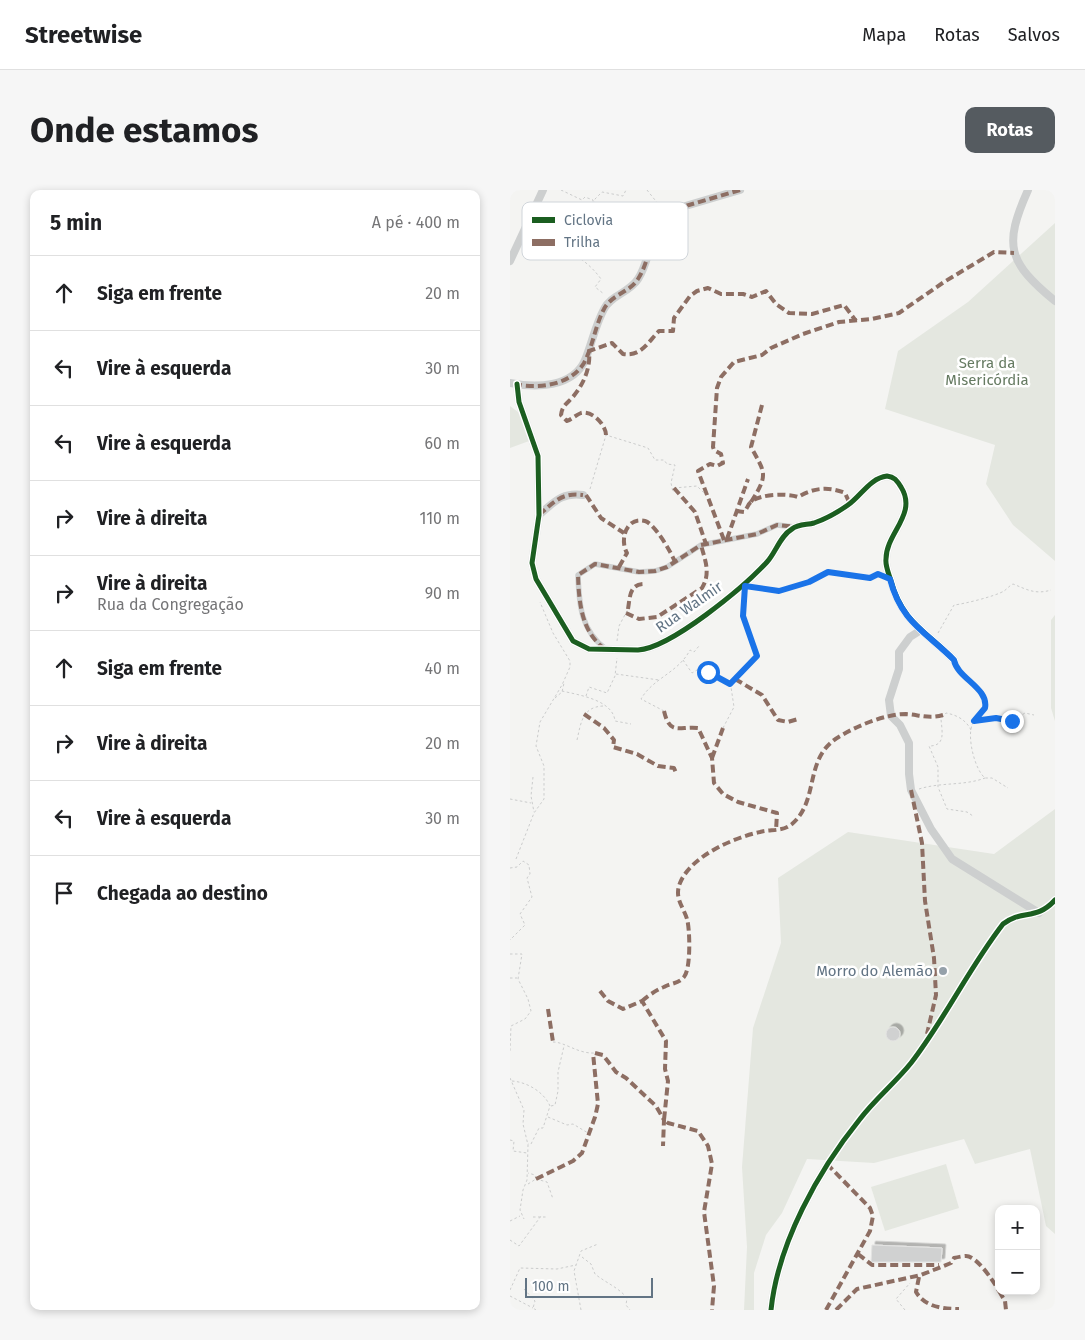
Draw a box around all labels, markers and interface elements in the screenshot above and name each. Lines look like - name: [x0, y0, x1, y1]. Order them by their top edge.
- text: Streetwise: [25, 21, 142, 49]
- text: Mapa: [862, 24, 906, 46]
- text: Rotas: [934, 24, 980, 46]
- text: Salvos: [1008, 24, 1060, 46]
- button: Rotas: [965, 107, 1055, 153]
- text: Onde estamos: [30, 109, 258, 151]
- legend: [522, 202, 688, 260]
- text: 5 min: [50, 210, 102, 236]
- text: Ciclovia: [564, 212, 613, 229]
- text: A pé · 400 m: [372, 213, 460, 232]
- text: Trilha: [564, 234, 600, 251]
- icon: ahead: [50, 279, 78, 307]
- text: Siga em frente: [97, 282, 222, 305]
- text: 20 m: [425, 284, 460, 303]
- icon: left: [50, 354, 78, 382]
- park label: Serra da Misericórdia: [945, 354, 1029, 389]
- text: Vire à esquerda: [97, 357, 231, 380]
- text: 30 m: [425, 359, 460, 378]
- icon: left: [50, 429, 78, 457]
- text: Vire à esquerda: [97, 432, 231, 455]
- text: 60 m: [425, 434, 460, 453]
- icon: right: [50, 504, 78, 532]
- text: Vire à direita: [97, 507, 207, 530]
- text: 110 m: [419, 509, 460, 528]
- text: Vire à direita: [97, 572, 207, 595]
- street label: Rua Walmir: [652, 577, 726, 637]
- icon: right: [50, 579, 78, 607]
- text: 90 m: [425, 584, 460, 603]
- text: Rua da Congregação: [97, 595, 244, 614]
- icon: ahead: [50, 654, 78, 682]
- text: Siga em frente: [97, 657, 222, 680]
- text: 40 m: [425, 659, 460, 678]
- route start: [697, 661, 720, 684]
- route end: [1001, 710, 1024, 733]
- icon: right: [50, 729, 78, 757]
- text: Vire à direita: [97, 732, 207, 755]
- text: 20 m: [425, 734, 460, 753]
- icon: left: [50, 804, 78, 832]
- text: Vire à esquerda: [97, 807, 231, 830]
- text: 30 m: [425, 809, 460, 828]
- icon: arrive: [50, 879, 78, 907]
- text: Chegada ao destino: [97, 882, 268, 905]
- place label: Morro do Alemão: [816, 962, 933, 980]
- marker: Morro do Alemão: [937, 965, 949, 977]
- map controls: [995, 1205, 1040, 1295]
- button: +: [995, 1205, 1040, 1250]
- button: −: [995, 1250, 1040, 1295]
- scale bar: [525, 1275, 652, 1298]
- text: 100 m: [532, 1278, 569, 1295]

